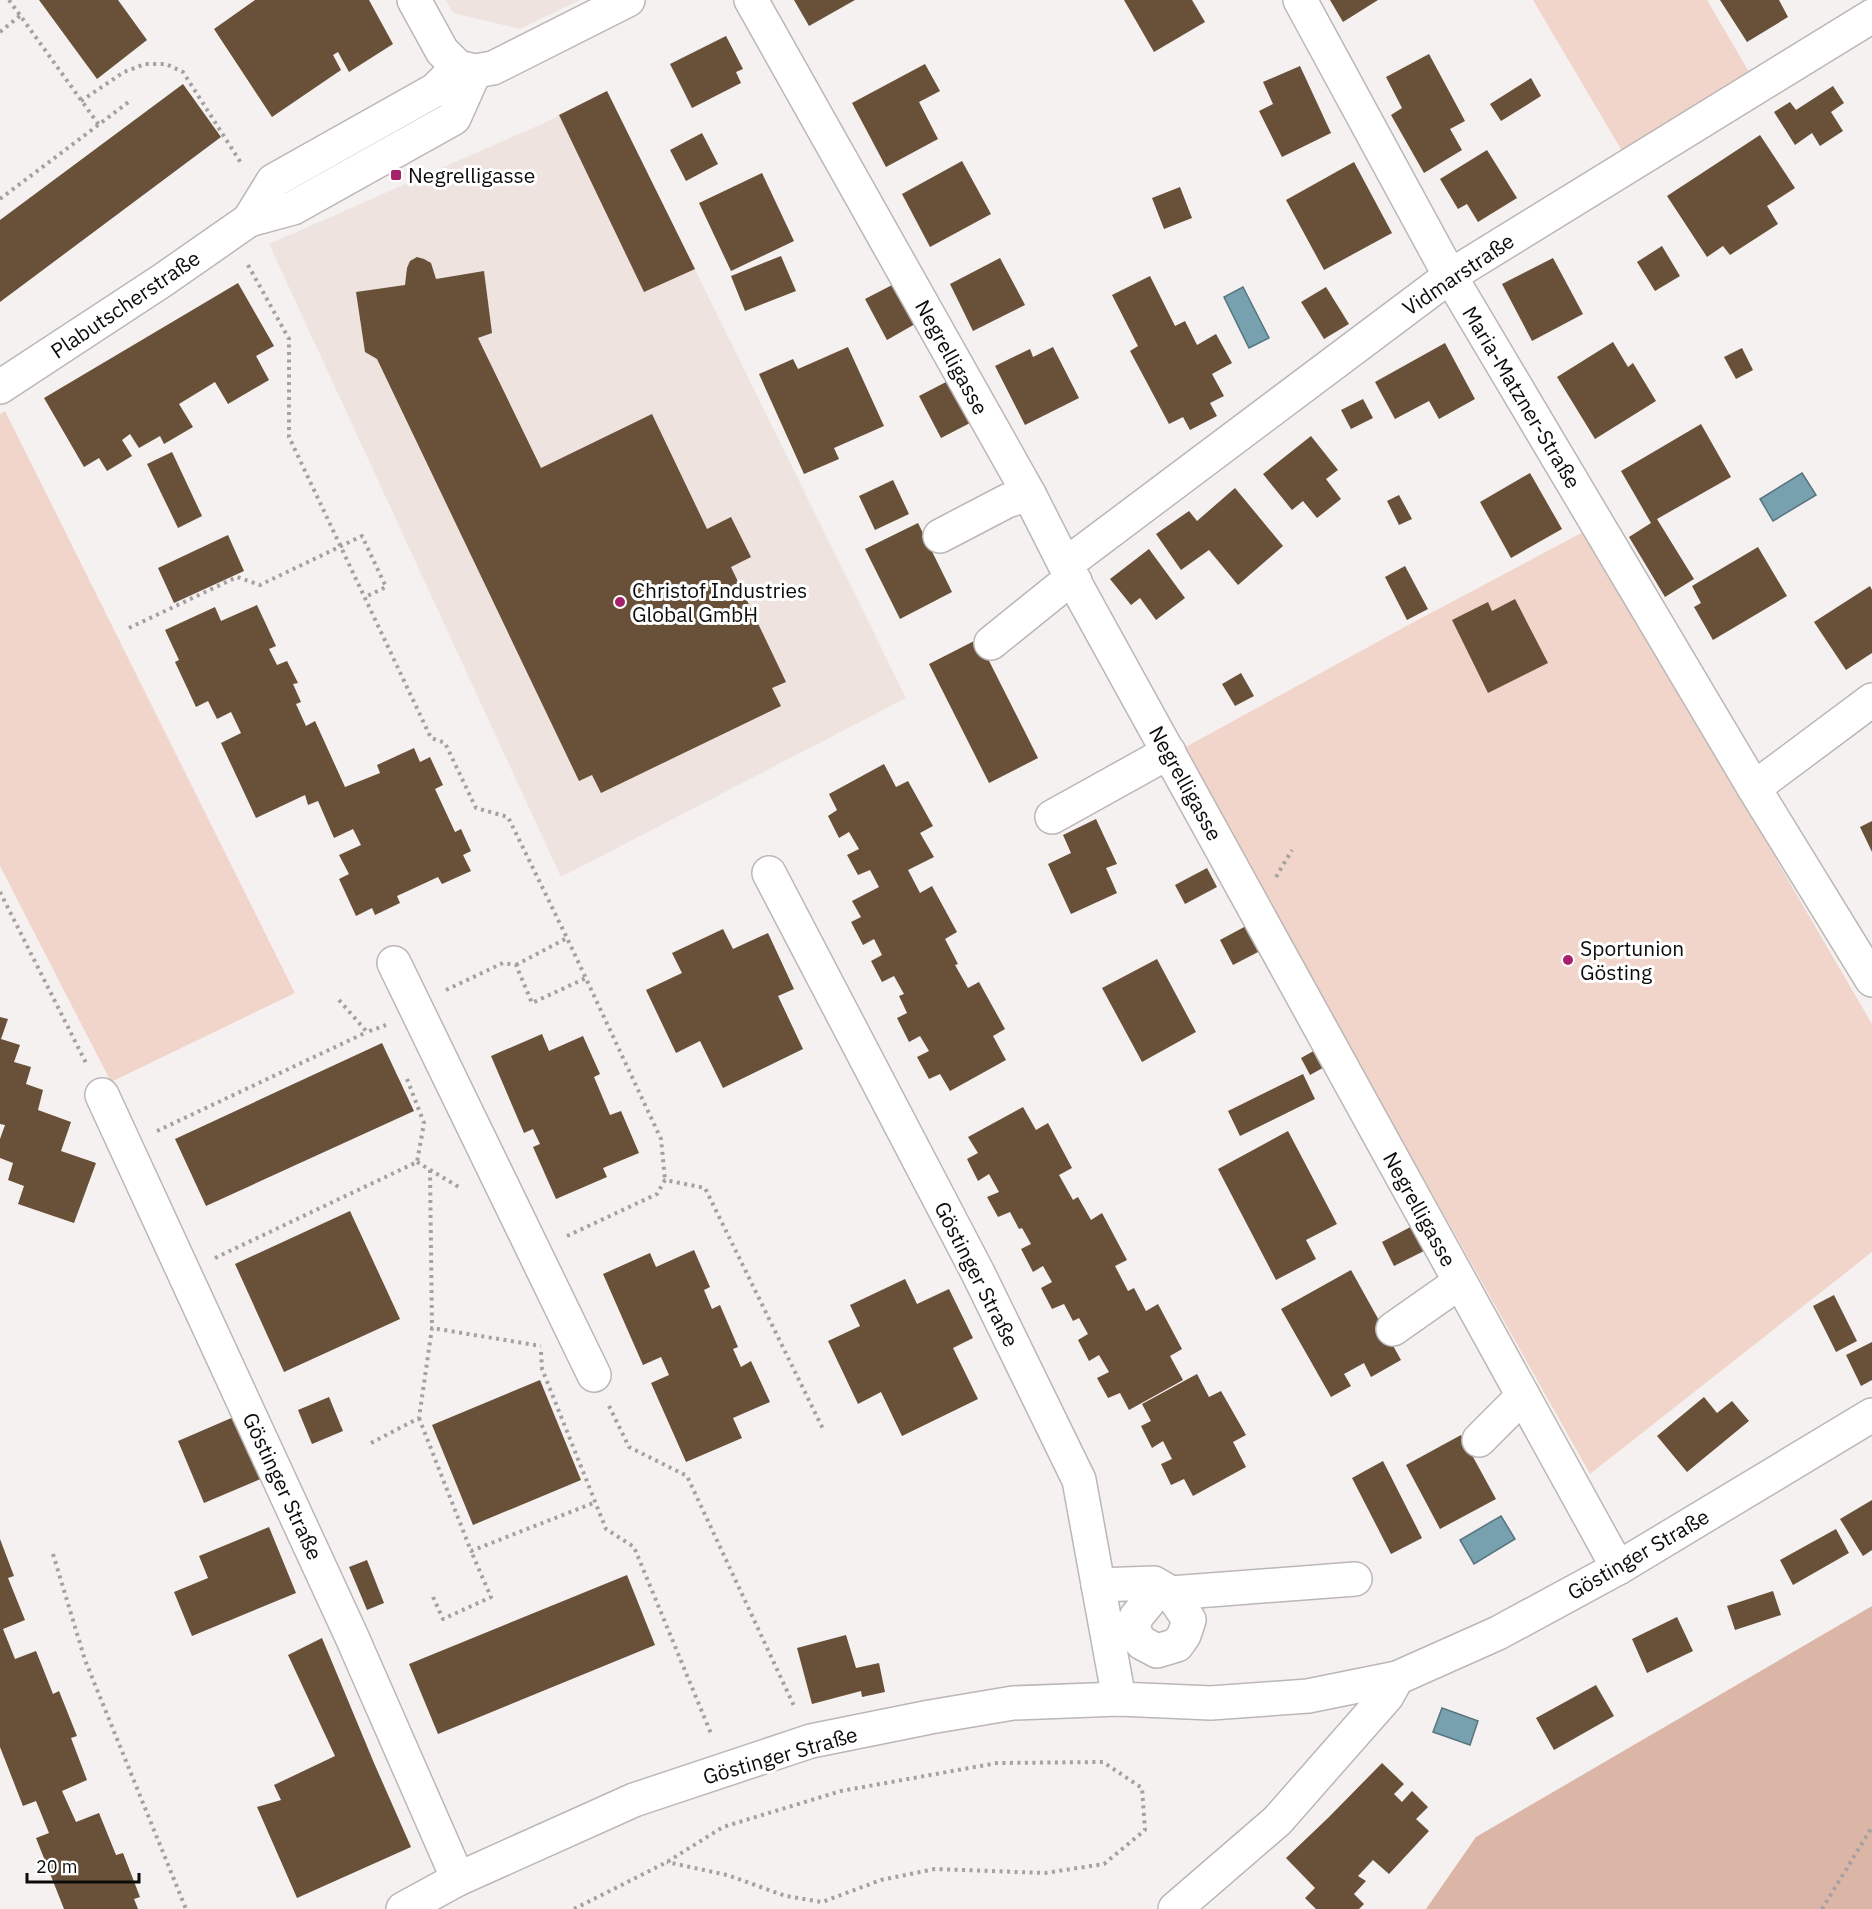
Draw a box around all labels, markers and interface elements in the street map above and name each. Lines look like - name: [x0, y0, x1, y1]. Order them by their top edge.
- place label: Negrelligasse: [408, 161, 535, 189]
- marker: Negrelligasse: [389, 168, 403, 182]
- street label: Vidmarstraße: [1397, 226, 1519, 322]
- street label: Plabutscherstraße: [45, 244, 205, 364]
- street label: Negrelligasse: [909, 295, 995, 419]
- street label: Maria-Matzner-Straße: [1456, 301, 1588, 493]
- place label: Christof Industries Global GmbH: [632, 576, 807, 628]
- marker: Christof Industries Global GmbH: [613, 595, 627, 609]
- street label: Negrelligasse: [1143, 721, 1229, 845]
- place label: Sportunion Gösting: [1580, 934, 1684, 986]
- marker: Sportunion Gösting: [1561, 953, 1575, 967]
- street label: Negrelligasse: [1377, 1147, 1463, 1271]
- street label: Göstinger Straße: [928, 1197, 1026, 1351]
- street label: Göstinger Straße: [237, 1408, 329, 1564]
- street label: Göstinger Straße: [1562, 1502, 1714, 1606]
- street label: Göstinger Straße: [699, 1720, 861, 1790]
- scale bar: [27, 1846, 140, 1884]
- text: 20 m: [36, 1855, 78, 1878]

